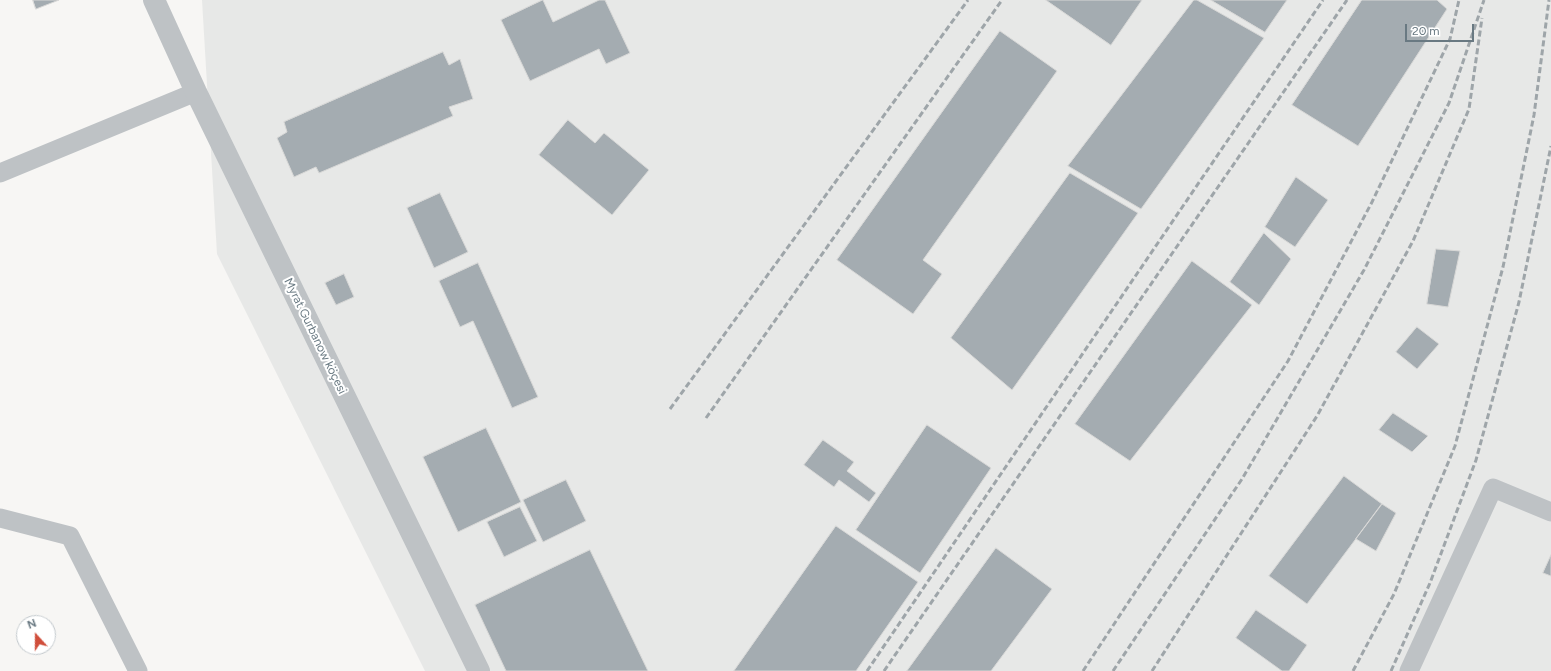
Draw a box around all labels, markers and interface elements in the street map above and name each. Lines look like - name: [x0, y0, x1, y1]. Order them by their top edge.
- scale bar: [1407, 16, 1476, 42]
- text: 20 m: [1412, 24, 1440, 38]
- street label: Myrat Gurbanow köçesi: [281, 276, 349, 396]
- north arrow: [16, 615, 56, 655]
- text: N: [26, 617, 38, 632]

